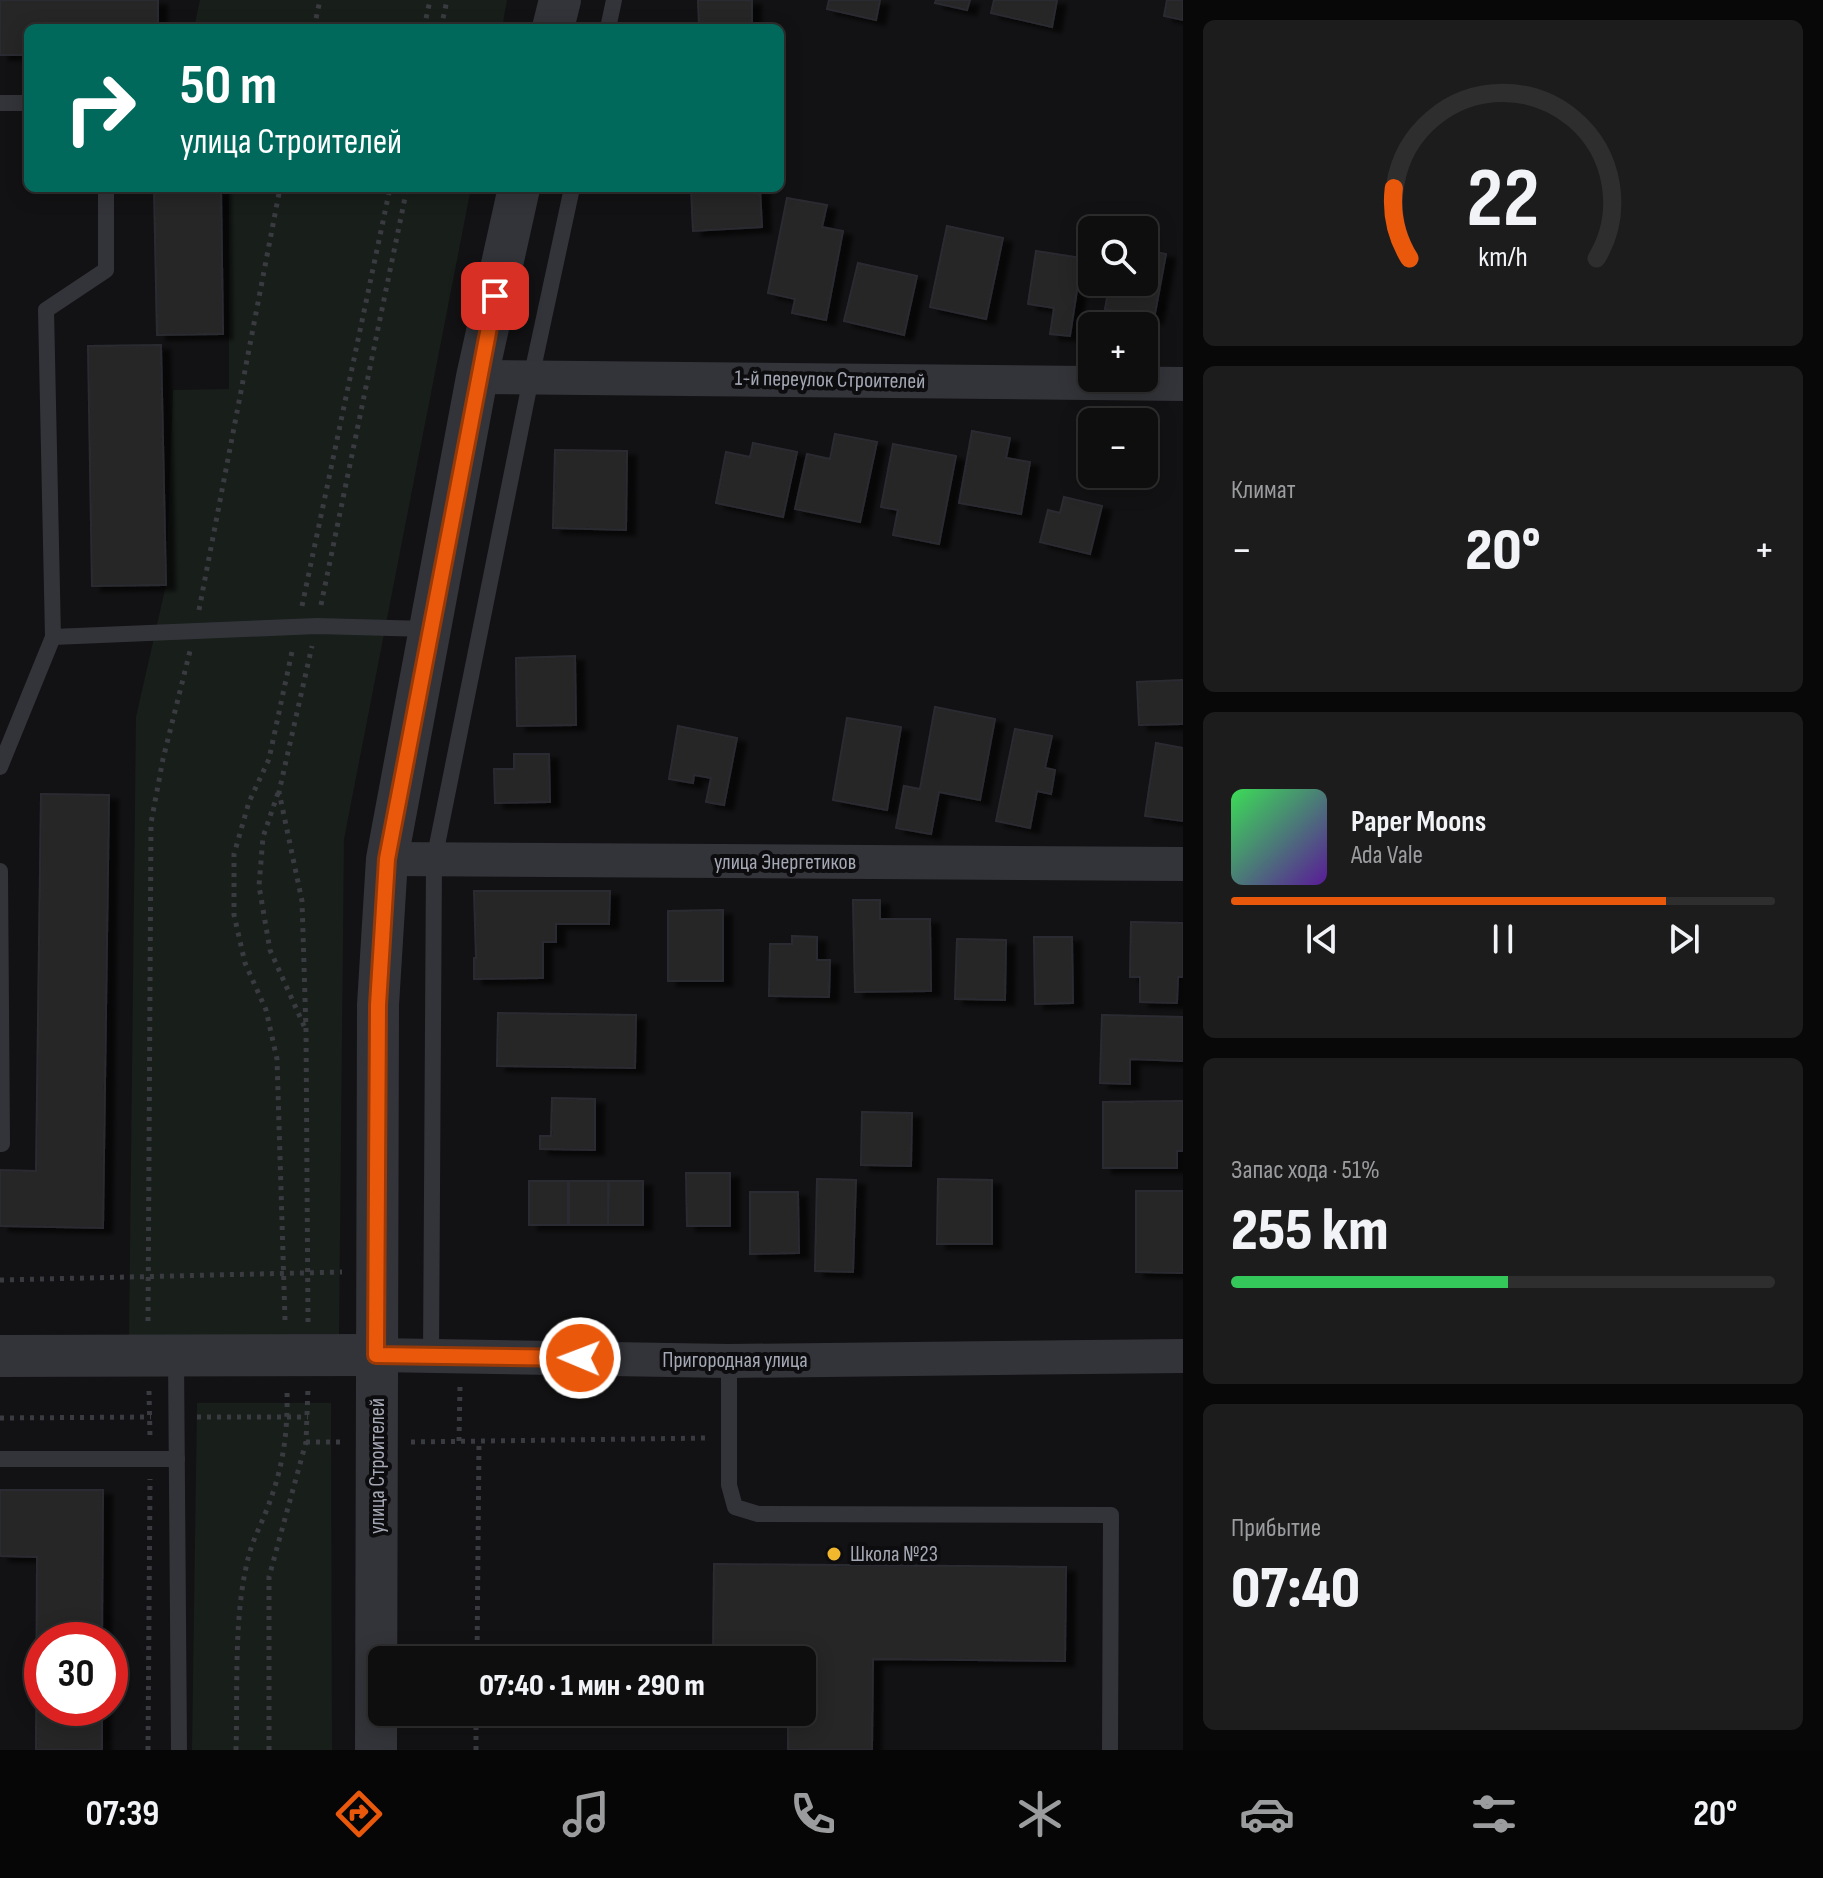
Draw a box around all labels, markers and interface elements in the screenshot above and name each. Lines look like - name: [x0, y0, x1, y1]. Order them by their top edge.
- text: 50 m: [180, 53, 277, 120]
- icon: right: [48, 56, 152, 160]
- text: улица Строителей: [180, 121, 402, 164]
- text: 22: [1467, 150, 1539, 250]
- map controls: [1078, 216, 1158, 488]
- button: search: [1078, 216, 1158, 296]
- text: km/h: [1478, 240, 1528, 275]
- pin: [461, 262, 529, 330]
- icon: arrive: [473, 274, 517, 318]
- button: +: [1078, 312, 1158, 392]
- street label: 1-й переулок Строителей: [734, 365, 926, 395]
- button: −: [1078, 408, 1158, 488]
- text: Климат: [1231, 475, 1295, 506]
- text: 20°: [1465, 515, 1541, 587]
- text: −: [1231, 524, 1253, 577]
- text: +: [1753, 524, 1775, 577]
- text: Paper Moons: [1351, 804, 1486, 840]
- text: Ada Vale: [1351, 840, 1423, 871]
- street label: улица Энергетиков: [714, 849, 856, 876]
- icon: previous: [1300, 917, 1344, 961]
- icon: pause: [1481, 917, 1525, 961]
- icon: next: [1662, 917, 1706, 961]
- text: Запас хода · 51%: [1231, 1155, 1380, 1186]
- text: 255 km: [1231, 1195, 1389, 1267]
- position arrow: [538, 1316, 622, 1400]
- street label: Пригородная улица: [662, 1347, 808, 1374]
- street label: улица Строителей: [364, 1398, 391, 1534]
- text: Прибытие: [1231, 1513, 1321, 1544]
- place label: Школа №23: [850, 1541, 938, 1568]
- marker: Школа №23: [825, 1545, 843, 1563]
- text: 07:40: [1231, 1553, 1360, 1625]
- speed limit sign: 30: [24, 1622, 128, 1726]
- text: 07:40 · 1 мин · 290 m: [479, 1668, 705, 1704]
- icon: directions: [331, 1786, 387, 1842]
- icon: music: [558, 1786, 614, 1842]
- icon: phone: [785, 1786, 841, 1842]
- icon: climate: [1012, 1786, 1068, 1842]
- icon: car: [1239, 1786, 1295, 1842]
- icon: filters: [1466, 1786, 1522, 1842]
- text: 07:39: [86, 1793, 159, 1836]
- text: 20°: [1693, 1793, 1737, 1836]

